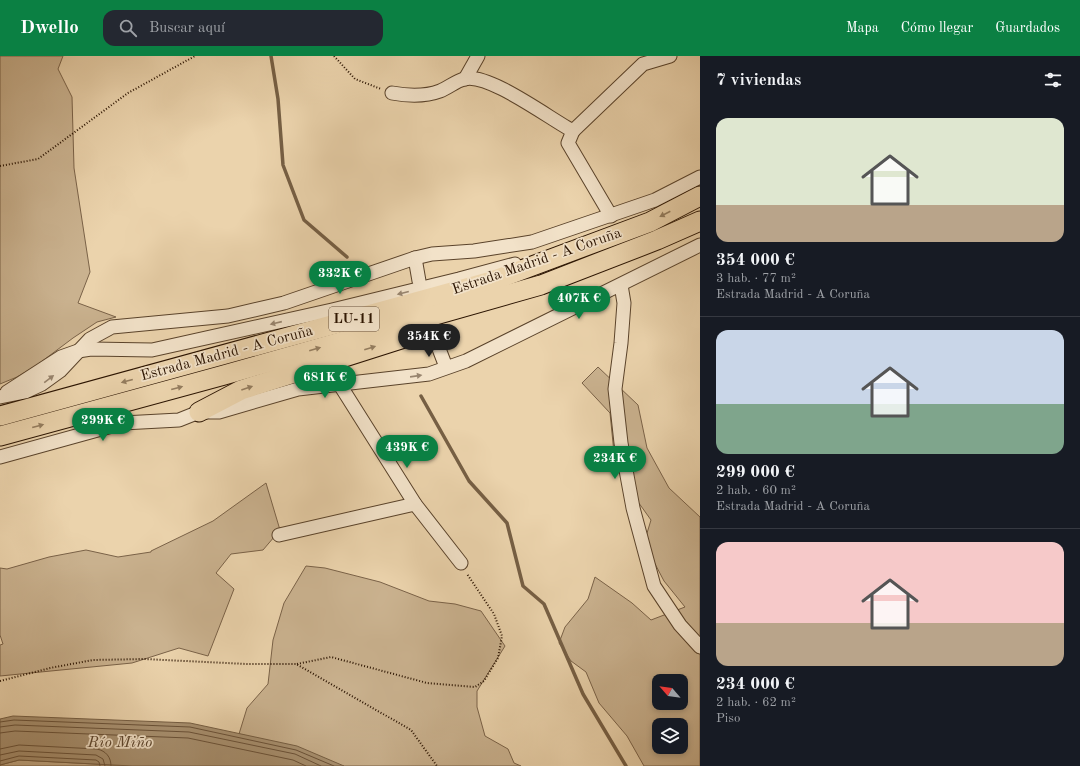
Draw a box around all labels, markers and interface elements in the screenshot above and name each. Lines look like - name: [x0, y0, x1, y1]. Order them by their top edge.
- search box: [103, 10, 383, 46]
- icon: search: [117, 17, 139, 39]
- text: Dwello: [20, 19, 79, 38]
- text: Buscar aquí: [149, 21, 225, 36]
- text: Mapa: [846, 21, 879, 35]
- text: Cómo llegar: [901, 21, 973, 35]
- text: Guardados: [995, 21, 1060, 35]
- icon: filters: [1042, 69, 1064, 91]
- text: 7 viviendas: [716, 72, 801, 89]
- icon: home: [854, 144, 926, 216]
- one-way arrow: [659, 211, 671, 217]
- street label: Estrada Madrid - A Coruña: [451, 226, 624, 298]
- text: 354 000 €: [716, 252, 795, 269]
- pin: 332K €: [307, 261, 373, 295]
- text: 332K €: [318, 267, 362, 280]
- text: 3 hab. · 77 m²: [716, 272, 796, 285]
- pin: 407K €: [546, 286, 612, 320]
- text: Estrada Madrid - A Coruña: [716, 288, 870, 301]
- one-way arrow: [396, 290, 408, 296]
- text: 407K €: [557, 292, 601, 305]
- road number: LU-11: [329, 307, 379, 331]
- one-way arrow: [270, 320, 282, 326]
- street label: Estrada Madrid - A Coruña: [139, 324, 315, 384]
- pin: 354K €: [396, 324, 462, 358]
- text: 354K €: [407, 330, 451, 343]
- one-way arrow: [365, 345, 377, 351]
- one-way arrow: [310, 346, 322, 352]
- icon: home: [854, 356, 926, 428]
- pin: 681K €: [292, 365, 358, 399]
- text: 681K €: [303, 371, 347, 384]
- one-way arrow: [410, 372, 423, 379]
- one-way arrow: [44, 375, 55, 383]
- one-way arrow: [121, 378, 133, 384]
- one-way arrow: [171, 385, 183, 391]
- one-way arrow: [241, 385, 253, 391]
- pin: 299K €: [70, 408, 136, 442]
- text: 299K €: [81, 414, 125, 427]
- one-way arrow: [32, 423, 44, 429]
- pin: 439K €: [374, 435, 440, 469]
- text: 439K €: [385, 441, 429, 454]
- pin: 234K €: [582, 446, 648, 480]
- text: 234K €: [593, 452, 637, 465]
- text: 299 000 €: [716, 464, 795, 481]
- text: 2 hab. · 60 m²: [716, 484, 796, 497]
- text: Estrada Madrid - A Coruña: [716, 500, 870, 513]
- icon: home: [854, 568, 926, 640]
- north arrow: [652, 674, 688, 710]
- map controls: [652, 674, 688, 754]
- text: 234 000 €: [716, 676, 795, 693]
- text: 2 hab. · 62 m²: [716, 696, 796, 709]
- text: Piso: [716, 712, 740, 725]
- button: layers: [652, 718, 688, 754]
- water label: Río Miño: [87, 735, 152, 751]

